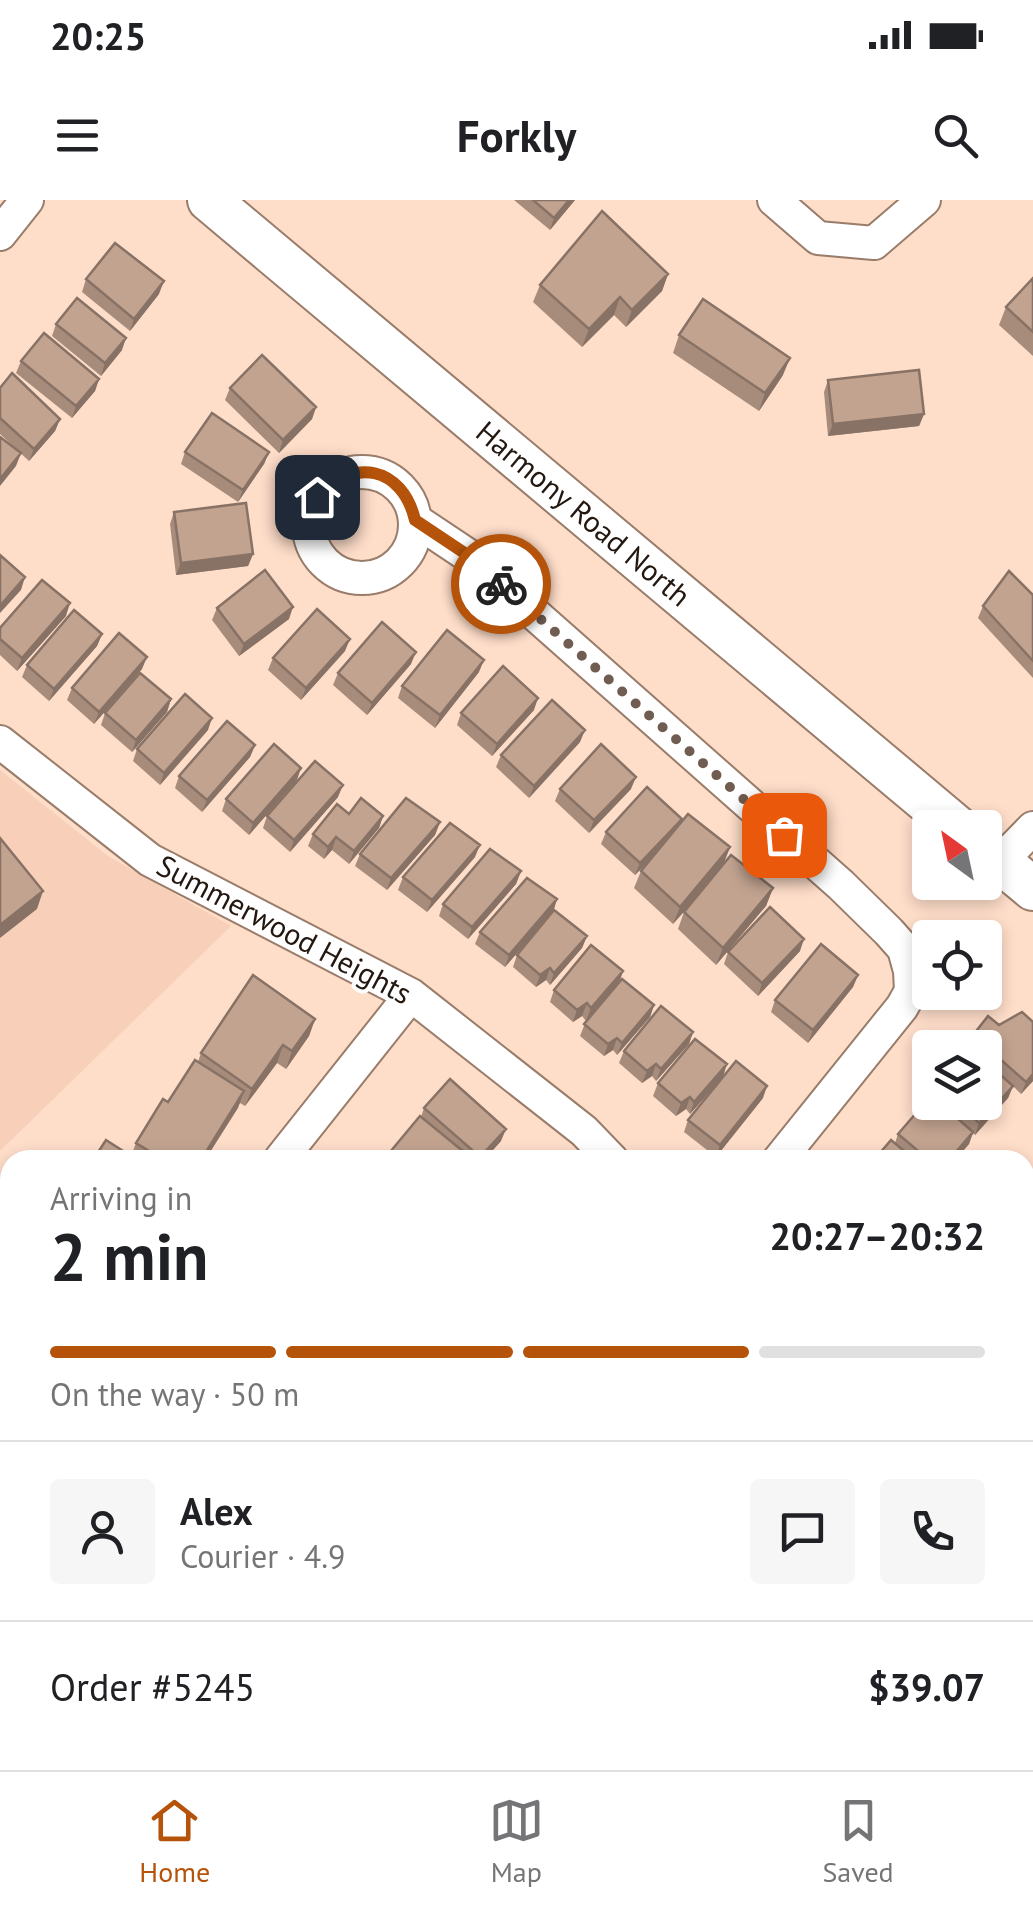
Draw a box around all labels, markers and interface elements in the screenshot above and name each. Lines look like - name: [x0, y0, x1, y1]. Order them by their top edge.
- text: 20:25: [50, 11, 146, 60]
- text: Forkly: [457, 106, 576, 164]
- icon: menu: [50, 108, 105, 163]
- icon: search: [928, 108, 983, 163]
- street label: Harmony Road North: [469, 412, 699, 614]
- pin: [275, 455, 360, 540]
- icon: home: [290, 470, 345, 525]
- courier: [451, 534, 551, 634]
- icon: bike: [474, 557, 529, 612]
- pin: [742, 793, 827, 878]
- icon: bag: [757, 808, 812, 863]
- north arrow: [912, 810, 1002, 900]
- map controls: [912, 810, 1002, 1120]
- street label: Summerwood Heights: [151, 845, 419, 1012]
- button: locate: [912, 920, 1002, 1010]
- button: layers: [912, 1030, 1002, 1120]
- text: Arriving in: [50, 1177, 192, 1219]
- text: 20:27–20:32: [770, 1211, 985, 1260]
- text: 2 min: [50, 1214, 209, 1298]
- text: On the way · 50 m: [50, 1373, 299, 1415]
- button: person: [50, 1479, 155, 1584]
- button: chat: [750, 1479, 855, 1584]
- button: phone: [880, 1479, 985, 1584]
- text: Alex: [180, 1486, 253, 1535]
- text: Courier · 4.9: [180, 1535, 346, 1577]
- text: Order #5245: [50, 1662, 255, 1711]
- text: $39.07: [868, 1662, 985, 1711]
- tab: Home: [139, 1793, 210, 1890]
- tab: Map: [489, 1793, 544, 1890]
- tab: Saved: [822, 1793, 894, 1890]

